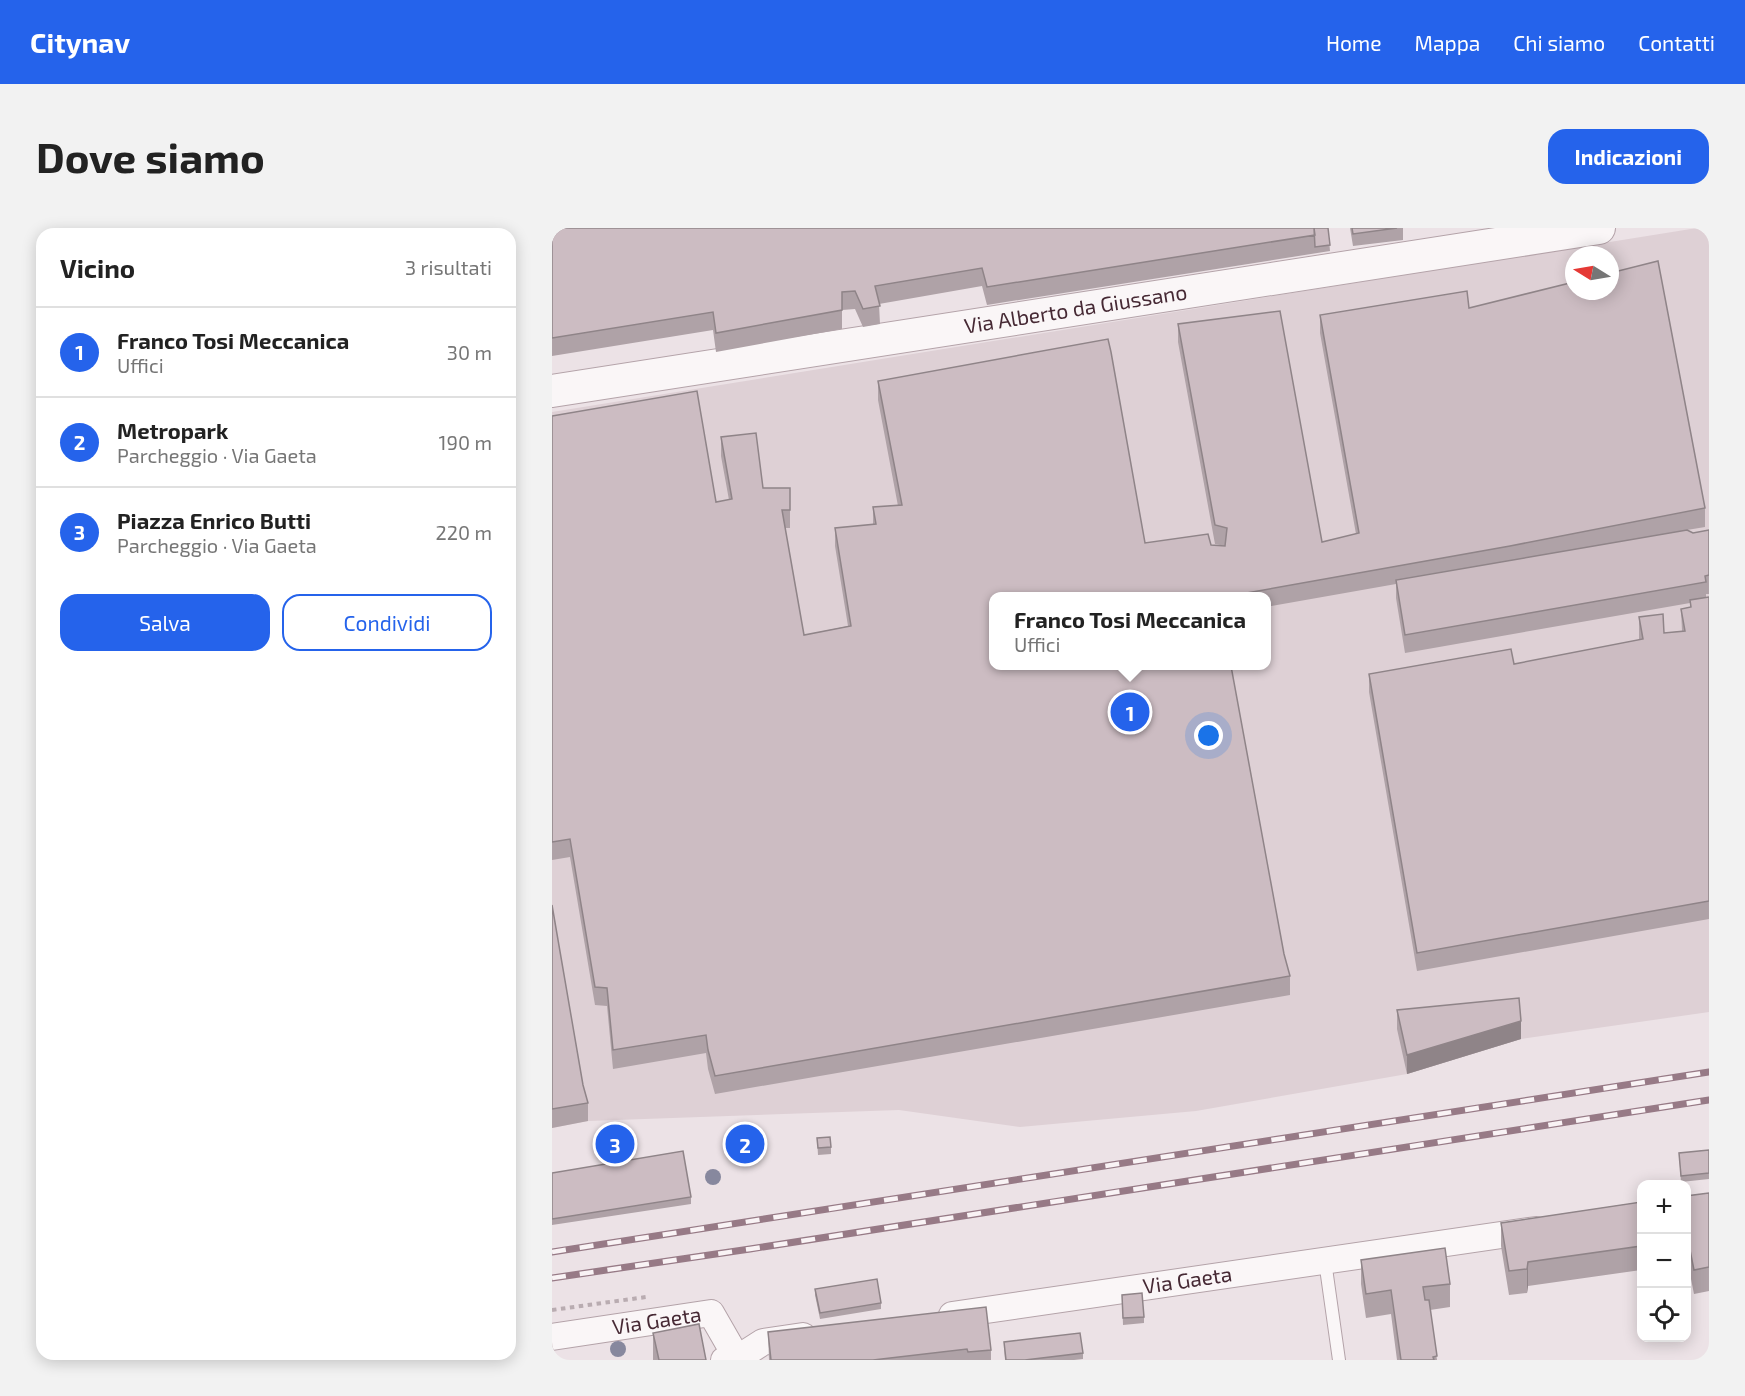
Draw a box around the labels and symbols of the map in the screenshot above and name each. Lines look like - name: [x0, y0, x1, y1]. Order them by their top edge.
- north arrow: [1565, 246, 1619, 300]
- street label: Via Alberto da Giussano: [962, 278, 1189, 338]
- pin: 1: [1110, 690, 1150, 734]
- your location: [1194, 721, 1223, 750]
- pin: 3: [596, 1122, 634, 1166]
- pin: 2: [726, 1122, 764, 1166]
- street label: Via Gaeta: [1141, 1260, 1234, 1298]
- street label: Via Gaeta: [610, 1301, 703, 1339]

